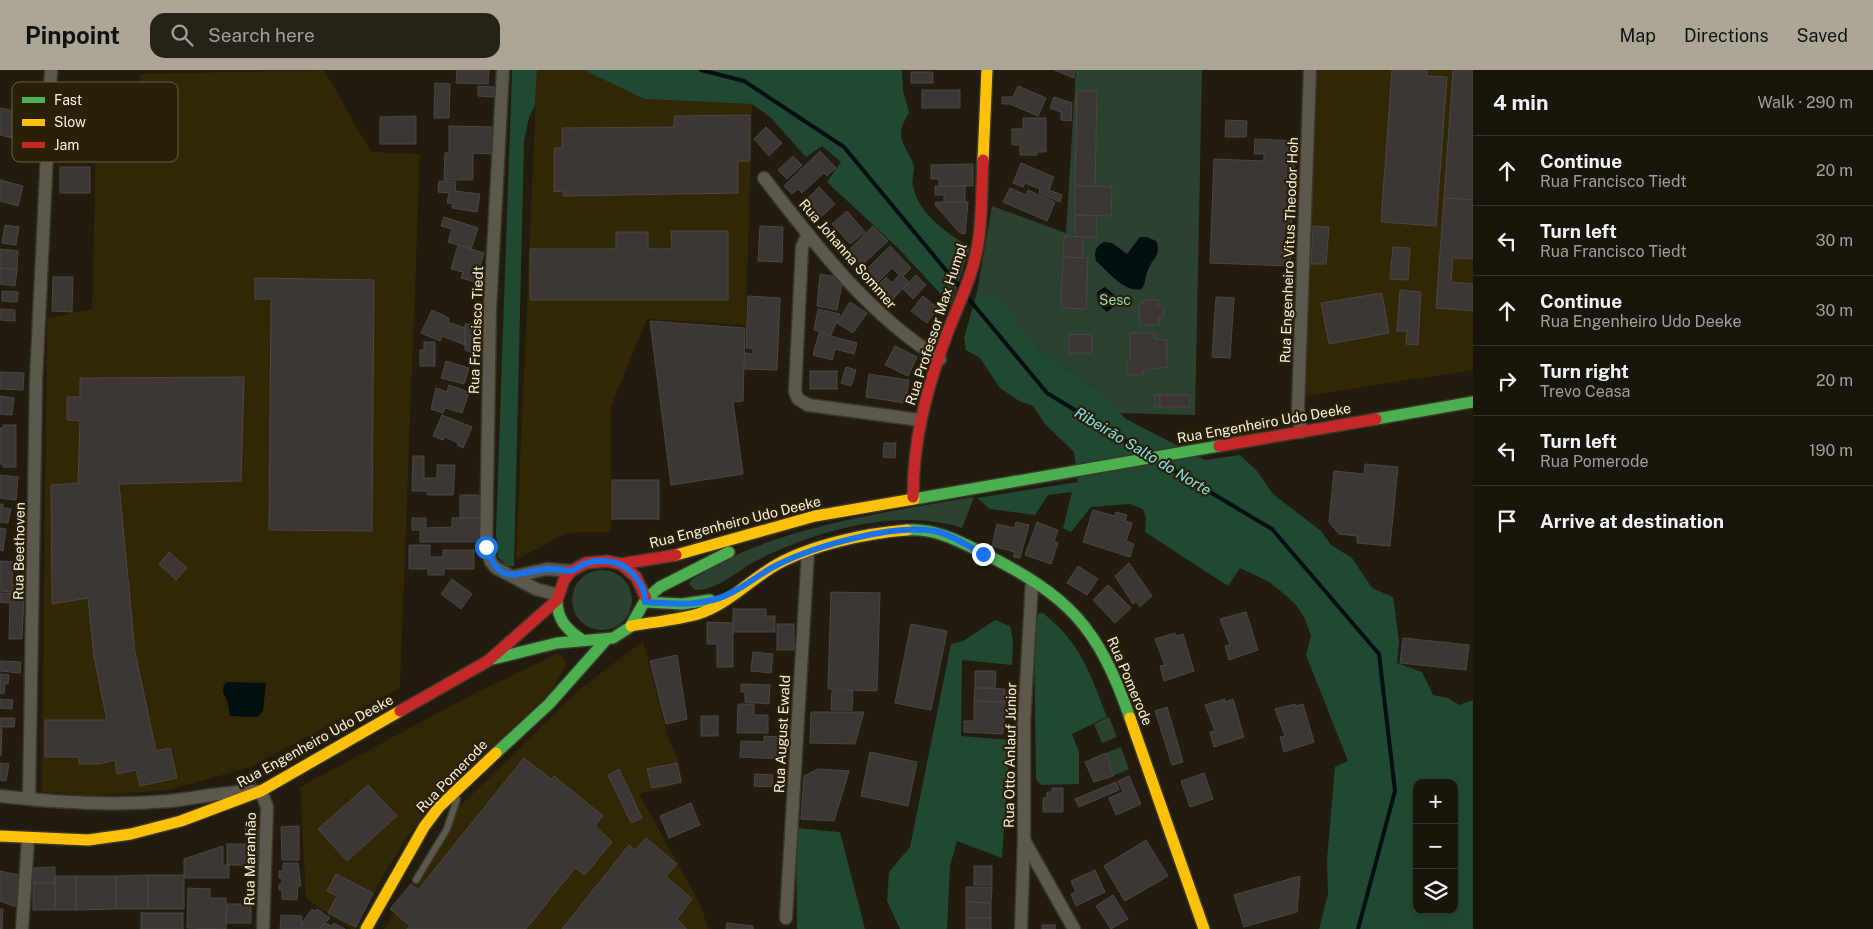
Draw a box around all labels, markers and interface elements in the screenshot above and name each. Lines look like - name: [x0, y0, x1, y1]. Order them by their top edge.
- search box: [150, 13, 500, 58]
- text: Pinpoint: [25, 21, 120, 49]
- icon: search: [168, 21, 196, 49]
- text: Search here: [208, 24, 315, 46]
- text: Map: [1619, 25, 1656, 46]
- text: Directions: [1684, 25, 1769, 46]
- text: Saved: [1797, 25, 1848, 46]
- legend: [12, 82, 178, 162]
- text: 4 min: [1493, 90, 1548, 115]
- text: Fast: [54, 92, 82, 108]
- text: Walk · 290 m: [1758, 93, 1853, 112]
- text: Slow: [54, 114, 86, 130]
- text: Jam: [54, 137, 79, 153]
- street label: Rua Engenheiro Vitus Theodor Hoh: [1277, 137, 1301, 363]
- text: Continue: [1540, 150, 1622, 172]
- icon: ahead: [1493, 157, 1521, 185]
- text: 20 m: [1816, 161, 1853, 180]
- text: Rua Francisco Tiedt: [1540, 172, 1687, 191]
- street label: Rua Johanna Sommer: [796, 196, 900, 312]
- text: Turn left: [1540, 220, 1617, 242]
- icon: left: [1493, 227, 1521, 255]
- text: 30 m: [1816, 231, 1853, 250]
- street label: Rua Professor Max Humpl: [902, 241, 970, 407]
- text: Rua Francisco Tiedt: [1540, 242, 1687, 261]
- street label: Rua Francisco Tiedt: [466, 266, 486, 394]
- text: Continue: [1540, 290, 1622, 312]
- park label: Sesc: [1099, 292, 1131, 308]
- icon: ahead: [1493, 297, 1521, 325]
- text: 30 m: [1816, 301, 1853, 320]
- text: Rua Engenheiro Udo Deeke: [1540, 312, 1741, 331]
- text: Turn right: [1540, 360, 1629, 382]
- icon: right: [1493, 367, 1521, 395]
- text: 20 m: [1816, 371, 1853, 390]
- text: Trevo Ceasa: [1540, 382, 1630, 401]
- street label: Rua Engenheiro Udo Deeke: [1176, 400, 1352, 446]
- water label: Ribeirão Salto do Norte: [1072, 403, 1214, 499]
- text: Turn left: [1540, 430, 1617, 452]
- icon: left: [1493, 437, 1521, 465]
- text: 190 m: [1809, 441, 1853, 460]
- text: Rua Pomerode: [1540, 452, 1649, 471]
- street label: Rua Engenheiro Udo Deeke: [648, 493, 823, 551]
- street label: Rua Beethoven: [10, 502, 28, 600]
- icon: arrive: [1493, 507, 1521, 535]
- text: Arrive at destination: [1540, 510, 1724, 532]
- route start: [475, 536, 498, 559]
- route end: [972, 543, 995, 566]
- street label: Rua Pomerode: [1104, 634, 1156, 728]
- street label: Rua August Ewald: [771, 675, 793, 793]
- street label: Rua Otto Anlauf Júnior: [1001, 682, 1019, 828]
- street label: Rua Engenheiro Udo Deeke: [234, 691, 396, 791]
- street label: Rua Pomerode: [413, 736, 491, 816]
- map controls: [1413, 779, 1458, 914]
- button: +: [1413, 779, 1458, 824]
- street label: Rua Maranhão: [241, 812, 259, 906]
- button: −: [1413, 824, 1458, 869]
- button: layers: [1413, 869, 1458, 914]

